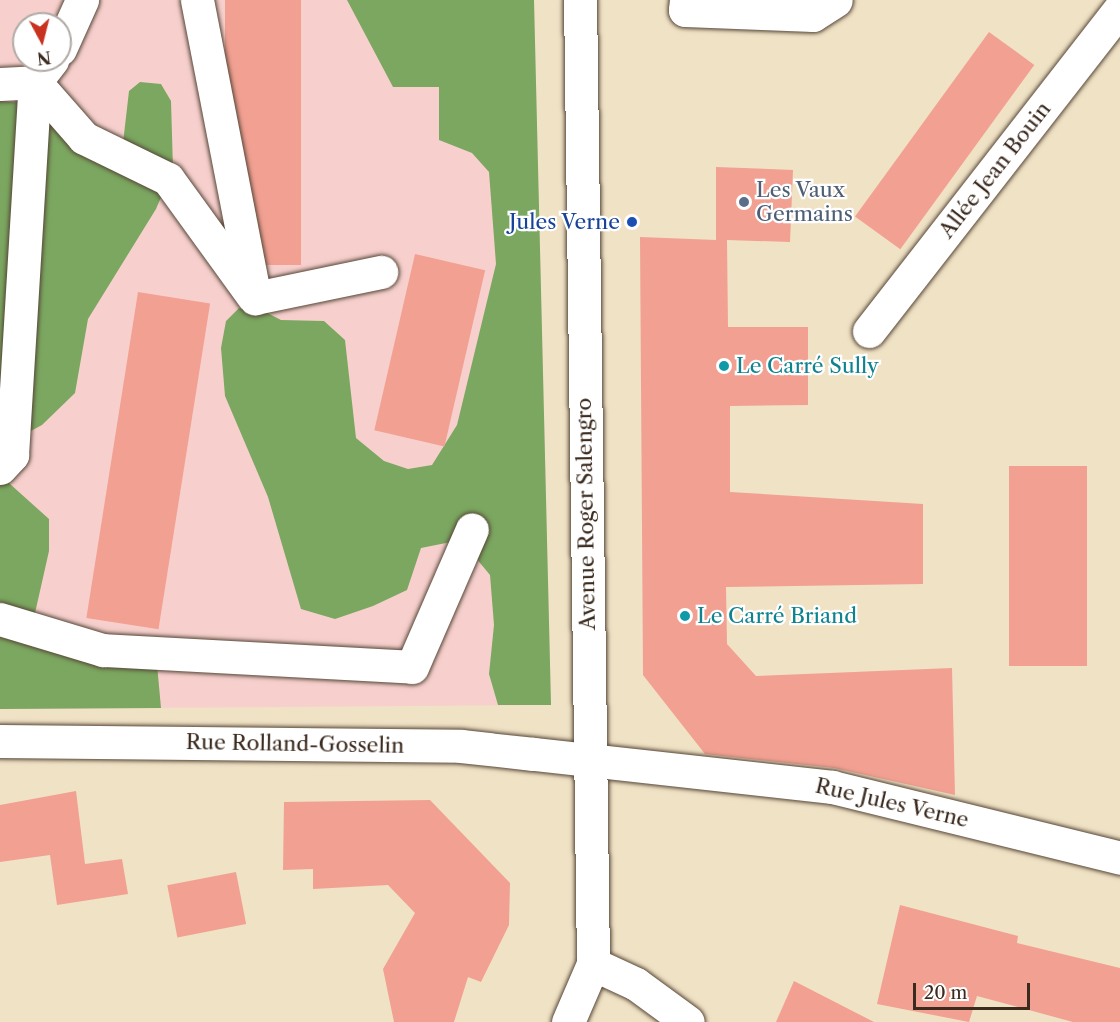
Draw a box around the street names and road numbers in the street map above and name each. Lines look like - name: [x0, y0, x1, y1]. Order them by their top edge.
- street label: Allée Jean Bouin: [934, 97, 1056, 243]
- street label: Avenue Roger Salengro: [571, 397, 601, 631]
- street label: Rue Rolland-Gosselin: [186, 729, 404, 759]
- street label: Rue Jules Verne: [813, 773, 971, 833]

